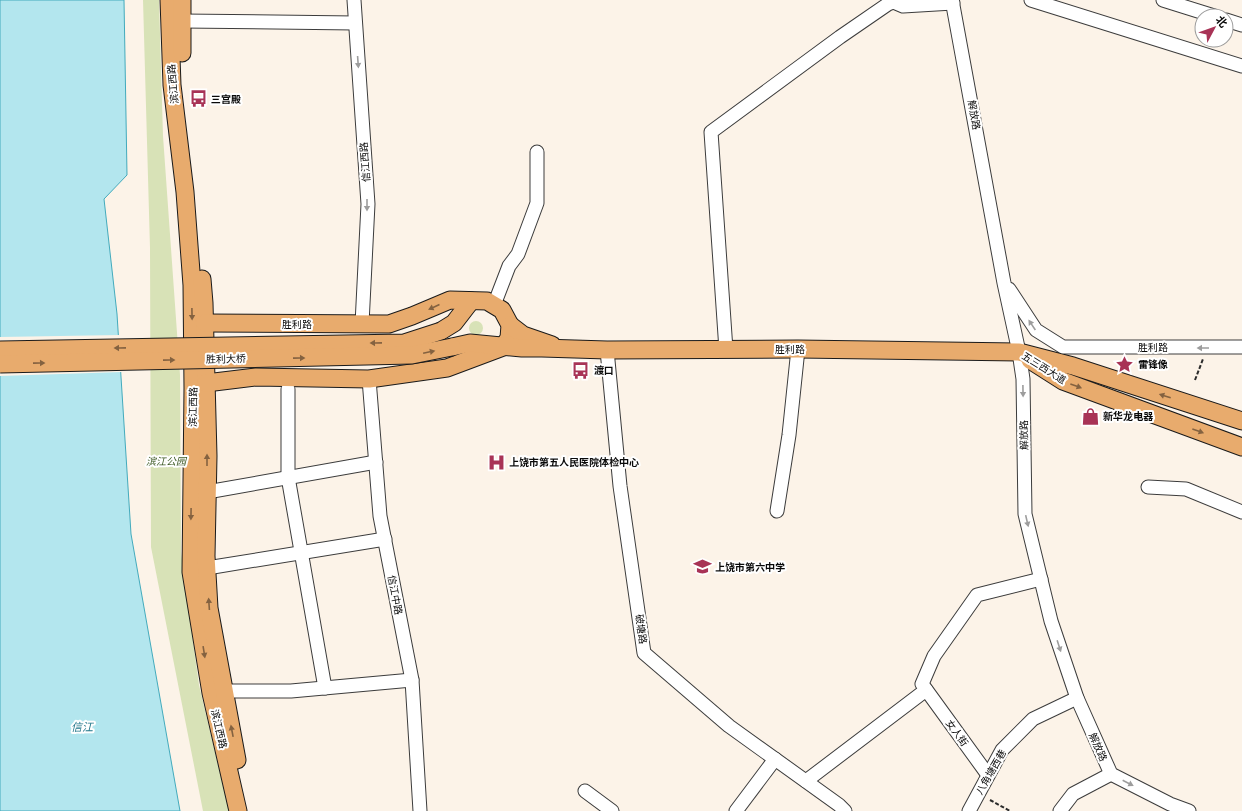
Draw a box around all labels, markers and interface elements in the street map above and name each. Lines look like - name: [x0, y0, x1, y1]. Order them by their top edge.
- north arrow: [1194, 8, 1234, 48]
- text: 北: [1212, 13, 1230, 31]
- one-way arrow: [355, 56, 361, 69]
- street label: 滨江西路: [165, 64, 181, 104]
- bus stop icon: 三宫殿: [188, 89, 208, 109]
- place label: 三宫殿: [211, 93, 241, 106]
- street label: 解放路: [965, 99, 983, 131]
- street label: 信江西路: [357, 142, 373, 182]
- one-way arrow: [364, 199, 370, 212]
- one-way arrow: [428, 304, 439, 310]
- one-way arrow: [189, 308, 196, 320]
- street label: 胜利路: [282, 318, 312, 331]
- one-way arrow: [1028, 319, 1036, 330]
- one-way arrow: [370, 340, 382, 347]
- street label: 胜利路: [1138, 341, 1168, 354]
- street label: 胜利路: [775, 343, 805, 356]
- one-way arrow: [113, 345, 126, 351]
- one-way arrow: [1196, 345, 1209, 351]
- one-way arrow: [422, 348, 435, 354]
- street label: 五三西大道: [1019, 349, 1069, 387]
- street label: 胜利大桥: [206, 352, 246, 366]
- place icon: 雷锋像: [1115, 354, 1135, 374]
- one-way arrow: [293, 355, 306, 361]
- one-way arrow: [163, 357, 176, 363]
- place label: 雷锋像: [1138, 358, 1168, 371]
- one-way arrow: [33, 360, 46, 366]
- bus stop icon: 渡口: [571, 360, 591, 380]
- place label: 渡口: [594, 364, 614, 377]
- one-way arrow: [1071, 383, 1083, 389]
- one-way arrow: [1020, 385, 1026, 398]
- street label: 滨江西路: [186, 387, 200, 427]
- one-way arrow: [1159, 393, 1171, 399]
- shop icon: 新华龙电器: [1080, 406, 1100, 426]
- place label: 新华龙电器: [1103, 410, 1154, 423]
- street label: 解放路: [1017, 420, 1031, 450]
- one-way arrow: [1193, 428, 1205, 434]
- hospital icon: 上饶市第五人民医院体检中心: [486, 452, 506, 472]
- one-way arrow: [204, 453, 210, 466]
- park label: 滨江公园: [146, 455, 188, 468]
- place label: 上饶市第五人民医院体检中心: [509, 456, 639, 469]
- one-way arrow: [188, 508, 195, 520]
- one-way arrow: [1024, 515, 1030, 527]
- school or university icon: 上饶市第六中学: [692, 557, 712, 577]
- place label: 上饶市第六中学: [715, 561, 785, 574]
- street label: 信江中路: [385, 574, 405, 616]
- one-way arrow: [206, 597, 213, 610]
- street label: 破塘路: [632, 613, 650, 645]
- one-way arrow: [1057, 641, 1063, 653]
- one-way arrow: [201, 646, 207, 658]
- street label: 滨江西路: [208, 708, 230, 750]
- street label: 女人街: [943, 717, 971, 749]
- water label: 信江: [71, 720, 94, 735]
- one-way arrow: [229, 725, 235, 738]
- street label: 解放路: [1086, 731, 1110, 763]
- street label: 八角塘西巷: [973, 747, 1009, 797]
- one-way arrow: [1123, 780, 1134, 787]

